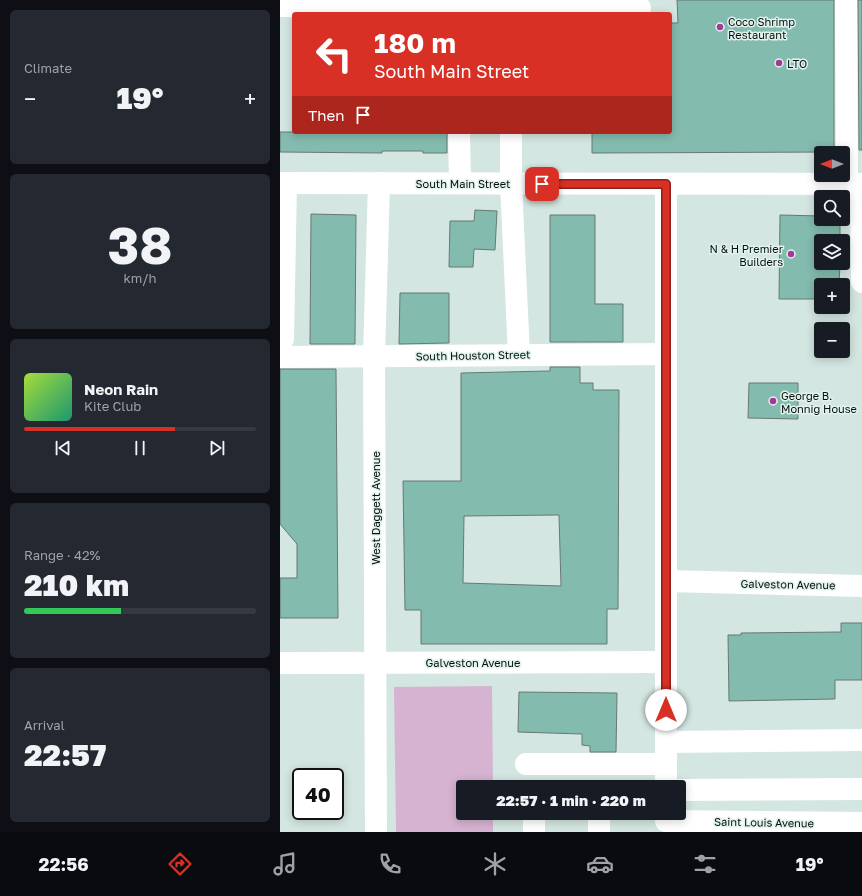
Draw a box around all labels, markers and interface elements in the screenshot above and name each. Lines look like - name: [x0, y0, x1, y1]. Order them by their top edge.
- place label: Coco Shrimp Restaurant: [728, 15, 795, 41]
- marker: Coco Shrimp Restaurant: [715, 22, 725, 32]
- text: 180 m: [374, 26, 456, 59]
- icon: left: [308, 28, 360, 80]
- place label: LTO: [787, 57, 807, 70]
- marker: LTO: [774, 58, 784, 68]
- text: Climate: [24, 60, 72, 76]
- text: South Main Street: [374, 60, 529, 82]
- text: 19°: [116, 80, 164, 116]
- text: −: [24, 85, 36, 112]
- text: +: [244, 85, 256, 112]
- icon: arrive: [352, 104, 374, 126]
- text: Then: [308, 106, 344, 124]
- north arrow: [814, 146, 850, 182]
- map controls: [814, 146, 850, 358]
- pin: [525, 167, 559, 201]
- icon: arrive: [531, 173, 553, 195]
- street label: South Main Street: [416, 177, 510, 190]
- button: search: [814, 190, 850, 226]
- text: 38: [107, 213, 173, 275]
- button: layers: [814, 234, 850, 270]
- place label: N & H Premier Builders: [710, 242, 784, 268]
- marker: N & H Premier Builders: [786, 249, 796, 259]
- text: km/h: [123, 270, 157, 286]
- button: +: [814, 278, 850, 314]
- button: −: [814, 322, 850, 358]
- street label: South Houston Street: [416, 347, 530, 363]
- text: Neon Rain: [84, 380, 158, 398]
- place label: George B. Monnig House: [781, 389, 857, 415]
- marker: George B. Monnig House: [768, 396, 778, 406]
- text: Kite Club: [84, 398, 141, 414]
- icon: previous: [52, 437, 74, 459]
- icon: pause: [129, 437, 151, 459]
- icon: next: [206, 437, 228, 459]
- street label: West Daggett Avenue: [369, 451, 382, 565]
- text: Range · 42%: [24, 547, 100, 563]
- text: 210 km: [24, 567, 129, 603]
- street label: Galveston Avenue: [741, 577, 835, 591]
- street label: Galveston Avenue: [426, 656, 520, 669]
- position arrow: [645, 689, 687, 731]
- text: Arrival: [24, 717, 65, 733]
- text: 22:57: [24, 737, 106, 773]
- speed limit sign: 40: [292, 768, 344, 820]
- text: 22:57 · 1 min · 220 m: [496, 791, 646, 809]
- street label: Saint Louis Avenue: [714, 815, 814, 829]
- icon: directions: [166, 850, 194, 878]
- icon: music: [271, 850, 299, 878]
- icon: phone: [376, 850, 404, 878]
- icon: climate: [481, 850, 509, 878]
- icon: car: [586, 850, 614, 878]
- icon: filters: [691, 850, 719, 878]
- text: 22:56: [39, 853, 89, 875]
- text: 19°: [796, 853, 823, 875]

